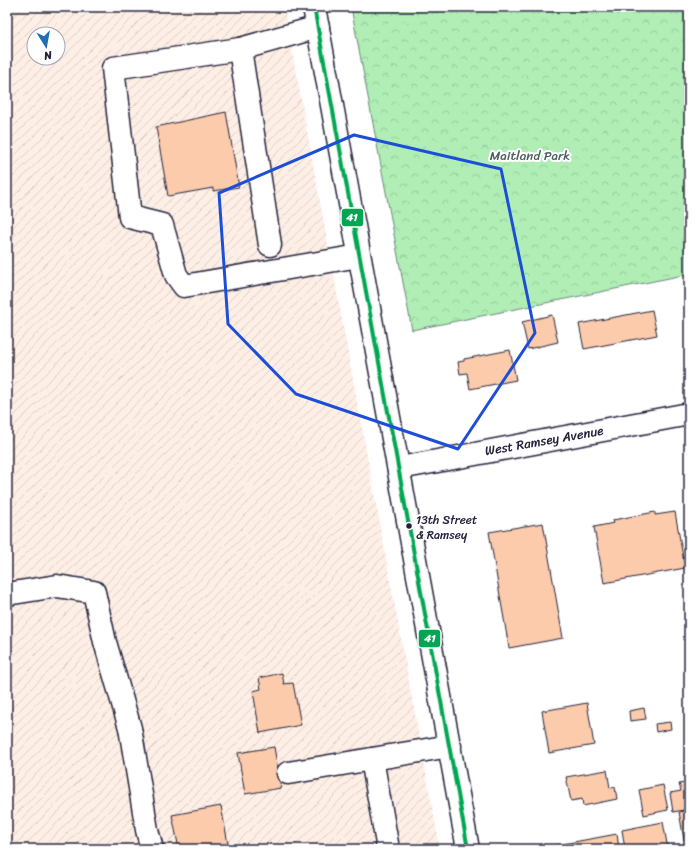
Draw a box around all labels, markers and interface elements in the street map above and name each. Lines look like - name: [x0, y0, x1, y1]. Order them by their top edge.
- north arrow: [26, 26, 66, 66]
- text: N: [42, 45, 54, 65]
- park label: Maitland Park: [490, 144, 570, 167]
- line badge: 41: [341, 208, 364, 227]
- text: 41: [345, 208, 358, 227]
- street label: West Ramsey Avenue: [483, 419, 605, 462]
- place label: 13th Street & Ramsey: [416, 509, 477, 546]
- marker: 13th Street & Ramsey: [404, 521, 414, 531]
- line badge: 41: [418, 629, 441, 648]
- text: 41: [423, 629, 436, 648]

